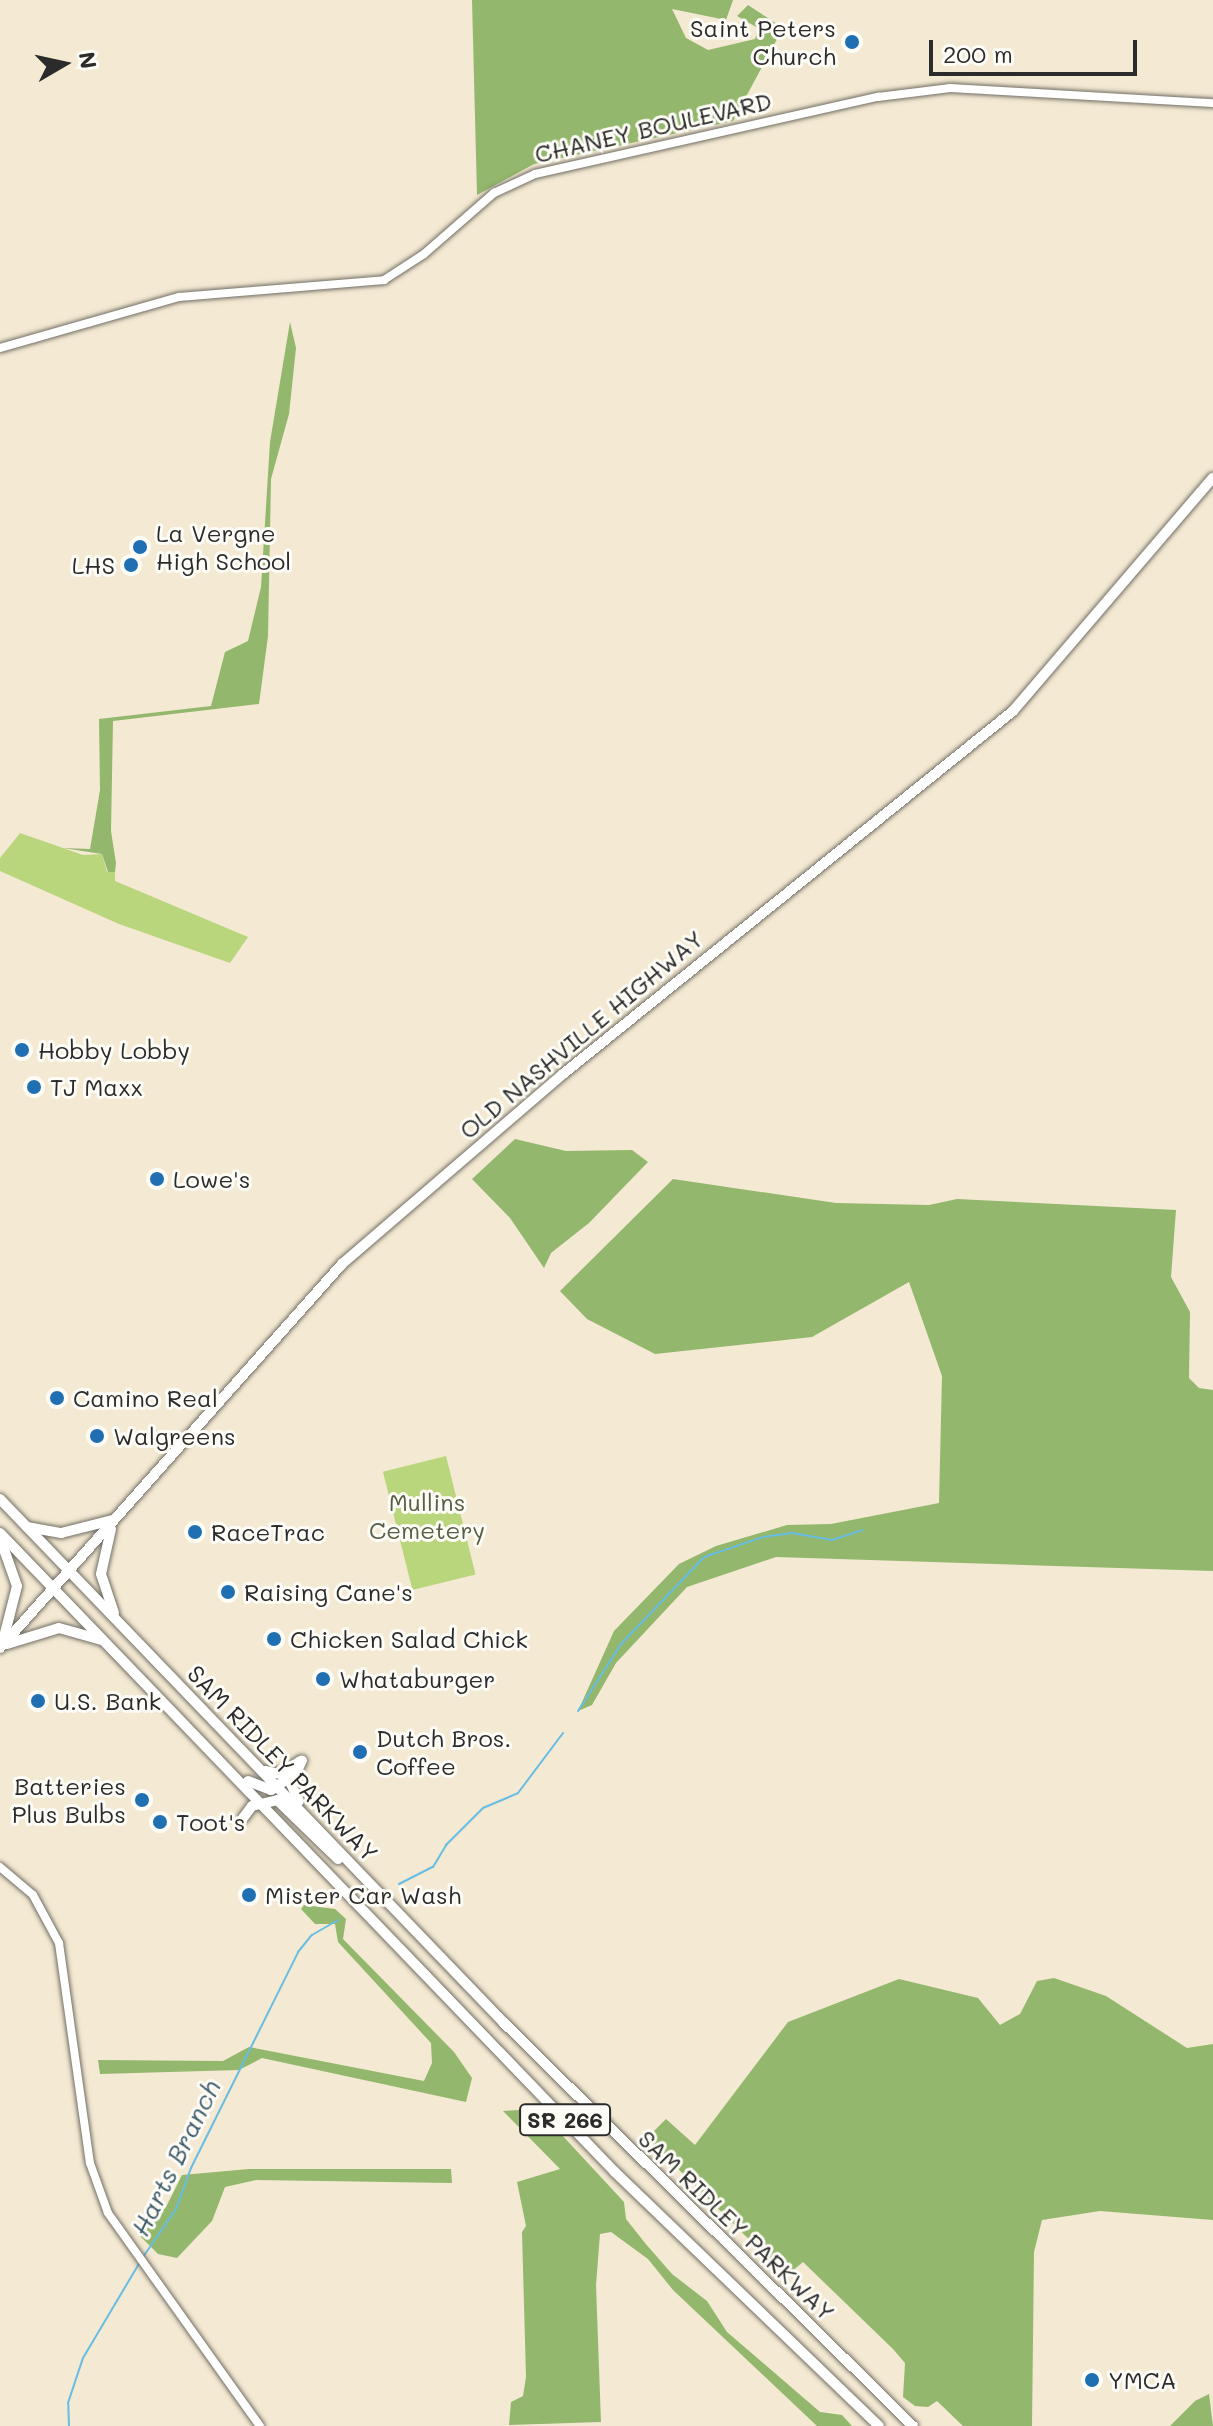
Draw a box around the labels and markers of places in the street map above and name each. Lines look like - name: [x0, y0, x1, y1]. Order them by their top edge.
- place label: Saint Peters Church: [690, 14, 836, 70]
- marker: Saint Peters Church: [843, 33, 861, 51]
- place label: La Vergne High School: [156, 519, 291, 575]
- marker: La Vergne High School: [131, 538, 149, 556]
- place label: LHS: [72, 551, 115, 579]
- marker: LHS: [122, 556, 140, 574]
- place label: Hobby Lobby: [38, 1036, 190, 1064]
- marker: Hobby Lobby: [13, 1041, 31, 1059]
- place label: TJ Maxx: [50, 1073, 143, 1101]
- marker: TJ Maxx: [25, 1078, 43, 1096]
- place label: Lowe's: [173, 1165, 250, 1193]
- marker: Lowe's: [148, 1170, 166, 1188]
- place label: Camino Real: [73, 1384, 218, 1412]
- marker: Camino Real: [48, 1389, 66, 1407]
- place label: Walgreens: [113, 1422, 236, 1450]
- marker: Walgreens: [88, 1427, 106, 1445]
- place label: RaceTrac: [211, 1518, 325, 1546]
- marker: RaceTrac: [186, 1523, 204, 1541]
- place label: Raising Cane's: [244, 1578, 413, 1606]
- marker: Raising Cane's: [219, 1583, 237, 1601]
- place label: Chicken Salad Chick: [290, 1625, 528, 1653]
- marker: Chicken Salad Chick: [265, 1630, 283, 1648]
- place label: Whataburger: [339, 1665, 495, 1693]
- marker: Whataburger: [314, 1670, 332, 1688]
- place label: U.S. Bank: [54, 1687, 161, 1715]
- marker: U.S. Bank: [29, 1692, 47, 1710]
- place label: Dutch Bros. Coffee: [376, 1724, 511, 1780]
- marker: Dutch Bros. Coffee: [351, 1743, 369, 1761]
- place label: Batteries Plus Bulbs: [12, 1772, 126, 1828]
- marker: Batteries Plus Bulbs: [133, 1791, 151, 1809]
- place label: Toot's: [176, 1808, 245, 1836]
- marker: Toot's: [151, 1813, 169, 1831]
- place label: Mister Car Wash: [265, 1881, 461, 1909]
- marker: Mister Car Wash: [240, 1886, 258, 1904]
- place label: YMCA: [1108, 2366, 1177, 2394]
- marker: YMCA: [1083, 2371, 1101, 2389]

